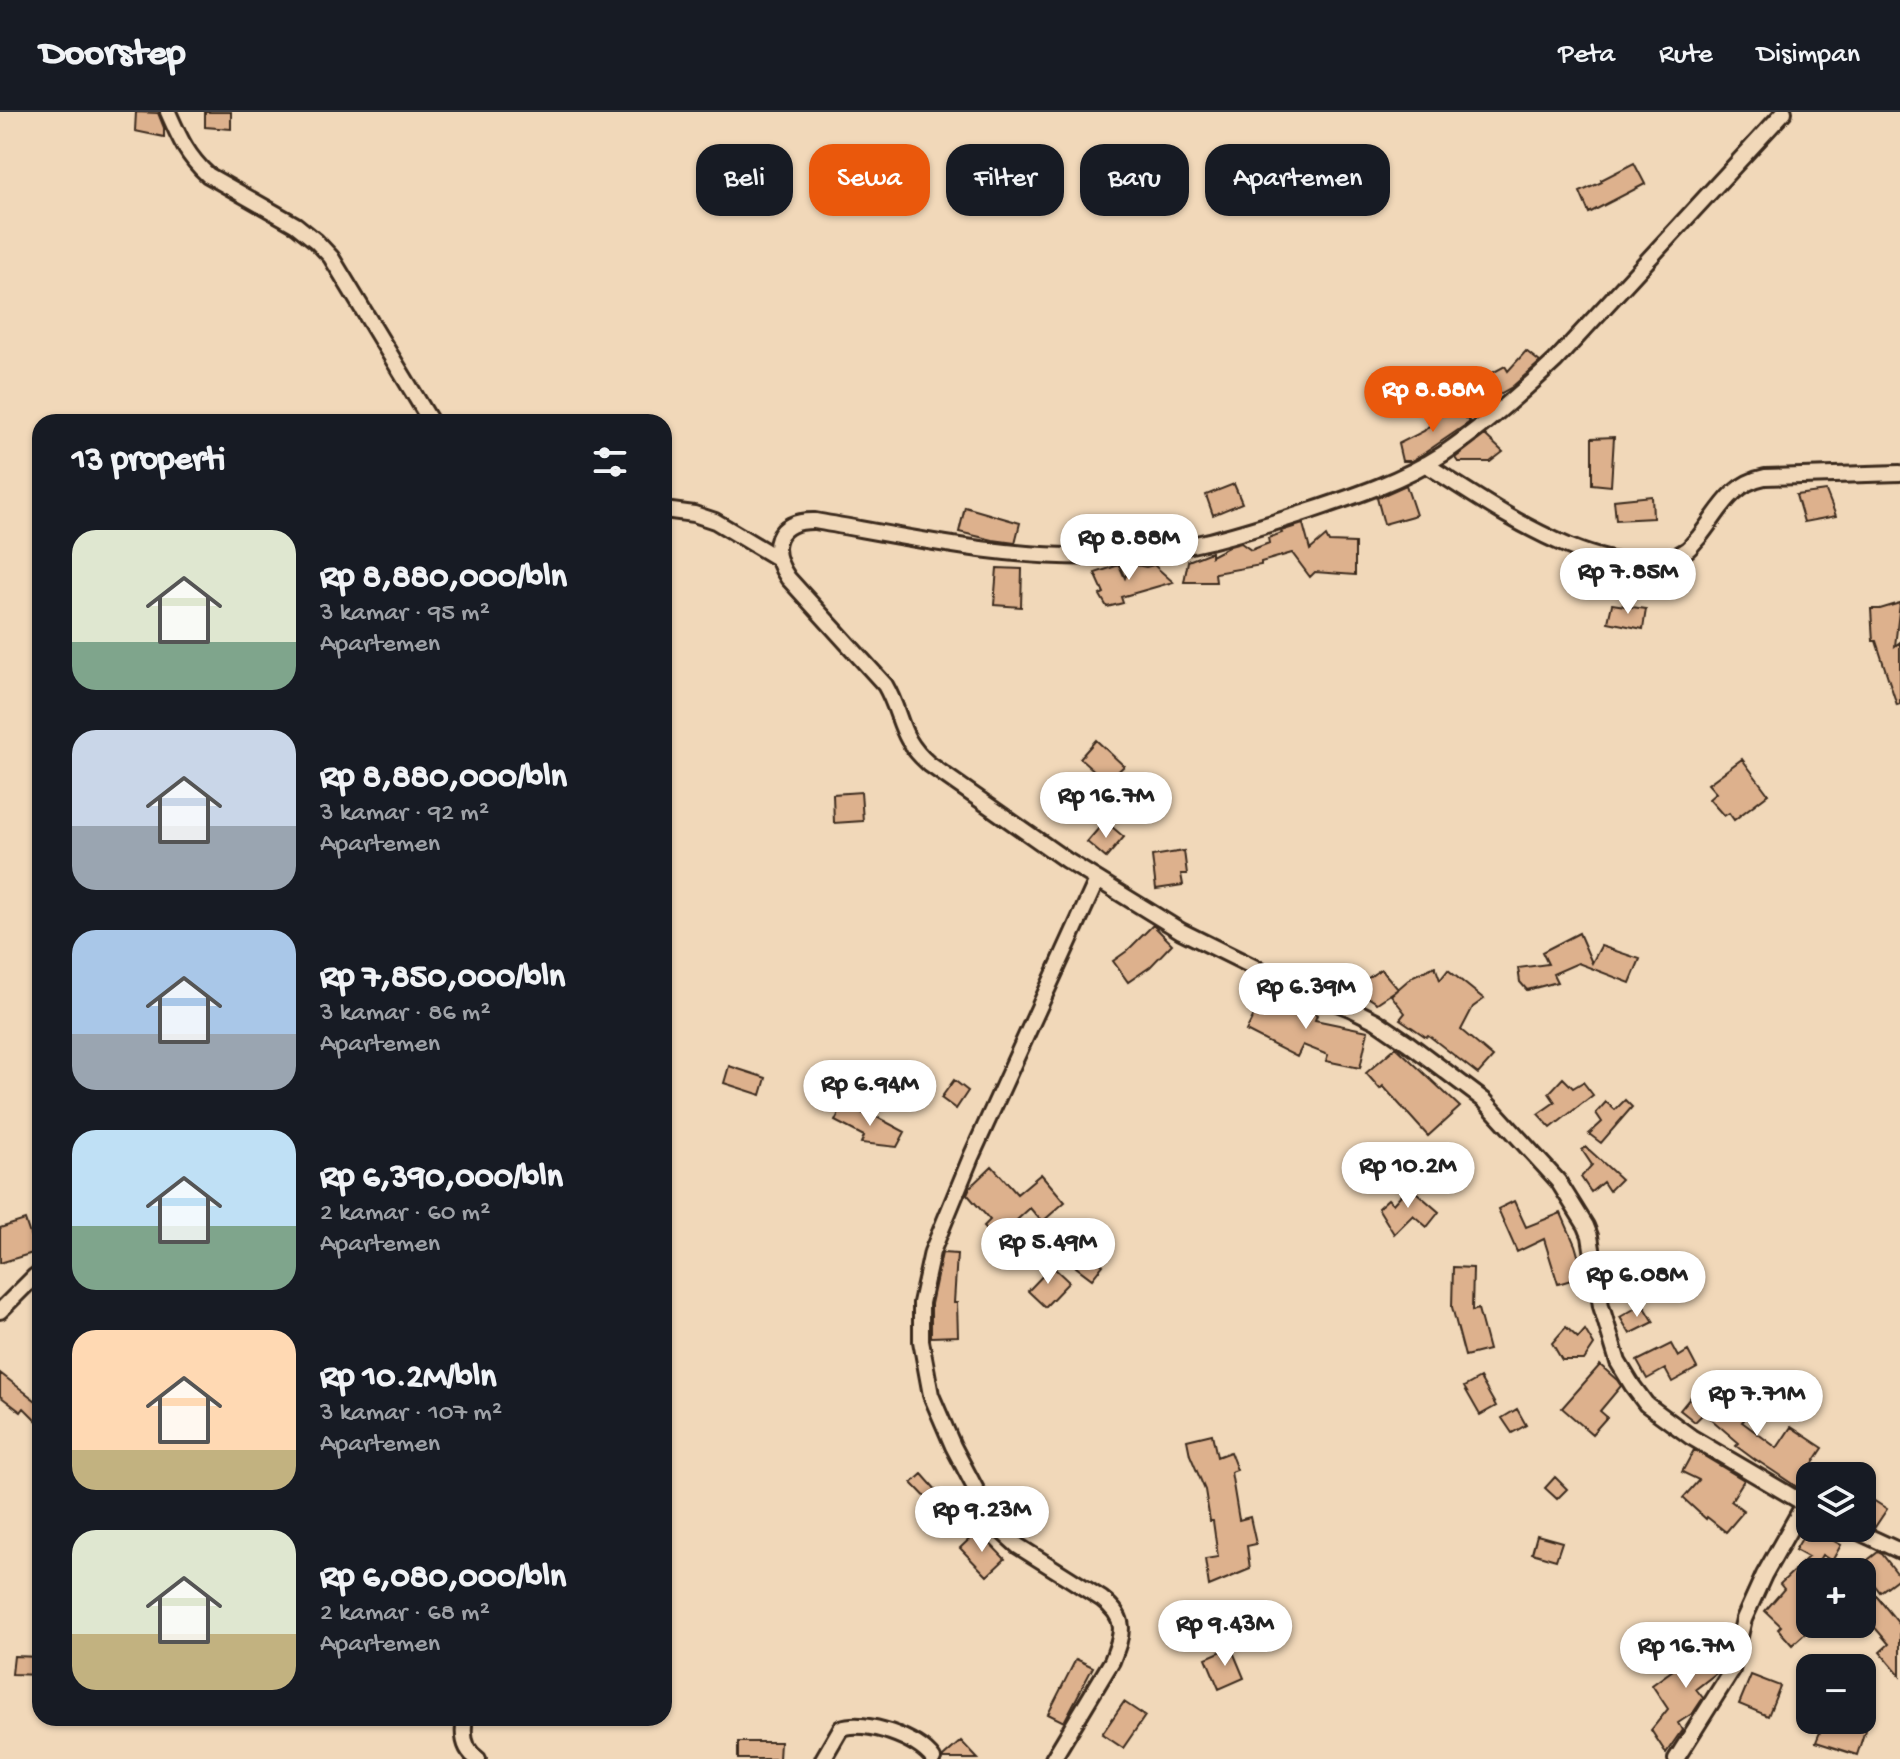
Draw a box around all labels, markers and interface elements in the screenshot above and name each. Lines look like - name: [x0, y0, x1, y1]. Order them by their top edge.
- text: Doorstep: [40, 33, 186, 77]
- text: Peta: [1558, 39, 1615, 72]
- text: Rute: [1659, 39, 1713, 72]
- text: Disimpan: [1757, 39, 1860, 72]
- chip: Beli: [696, 144, 793, 216]
- chip: Sewa: [809, 144, 930, 216]
- chip: Filter: [946, 144, 1064, 216]
- chip: Baru: [1080, 144, 1189, 216]
- chip: Apartemen: [1205, 144, 1390, 216]
- pin: Rp 8.88M: [1350, 366, 1516, 434]
- text: Rp 8.88M: [1382, 376, 1484, 407]
- icon: filters: [588, 440, 632, 484]
- text: 13 properti: [72, 442, 225, 482]
- pin: Rp 8.88M: [1046, 514, 1212, 582]
- text: Rp 8.88M: [1078, 524, 1180, 555]
- pin: Rp 7.85M: [1545, 548, 1711, 616]
- text: Rp 7.85M: [1578, 558, 1678, 589]
- text: Rp 8,880,000/bln: [320, 559, 567, 599]
- icon: home: [136, 562, 232, 658]
- text: 3 kamar · 95 m²: [320, 599, 490, 630]
- text: Apartemen: [320, 630, 440, 661]
- text: Rp 8,880,000/bln: [320, 759, 567, 799]
- icon: home: [136, 762, 232, 858]
- pin: Rp 16.7M: [1023, 772, 1189, 840]
- text: Rp 16.7M: [1058, 782, 1154, 813]
- text: 3 kamar · 92 m²: [320, 799, 489, 830]
- text: Apartemen: [320, 830, 440, 861]
- text: Rp 7,850,000/bln: [320, 959, 565, 999]
- icon: home: [136, 962, 232, 1058]
- pin: Rp 6.39M: [1223, 963, 1389, 1031]
- text: Rp 6.39M: [1257, 973, 1355, 1004]
- text: 3 kamar · 86 m²: [320, 999, 491, 1030]
- text: Apartemen: [320, 1030, 440, 1061]
- pin: Rp 6.94M: [787, 1060, 953, 1128]
- text: Rp 6.94M: [821, 1070, 919, 1101]
- pin: Rp 10.2M: [1325, 1142, 1491, 1210]
- text: Rp 10.2M: [1360, 1152, 1456, 1183]
- text: Rp 6,390,000/bln: [320, 1159, 563, 1199]
- icon: home: [136, 1162, 232, 1258]
- text: 2 kamar · 60 m²: [320, 1199, 490, 1230]
- pin: Rp 5.49M: [965, 1218, 1131, 1286]
- text: Rp 5.49M: [999, 1228, 1097, 1259]
- text: Apartemen: [320, 1230, 440, 1261]
- pin: Rp 6.08M: [1554, 1251, 1720, 1319]
- text: Rp 6.08M: [1587, 1261, 1687, 1292]
- text: Rp 10.2M/bln: [320, 1359, 496, 1399]
- icon: home: [136, 1362, 232, 1458]
- pin: Rp 7.71M: [1674, 1370, 1840, 1438]
- text: Rp 7.71M: [1709, 1380, 1805, 1411]
- text: 3 kamar · 107 m²: [320, 1399, 502, 1430]
- text: Apartemen: [320, 1430, 440, 1461]
- map controls: [1796, 1462, 1876, 1734]
- button: layers: [1796, 1462, 1876, 1542]
- pin: Rp 9.23M: [899, 1486, 1065, 1554]
- text: Rp 9.23M: [933, 1496, 1031, 1527]
- button: +: [1796, 1558, 1876, 1638]
- text: Rp 6,080,000/bln: [320, 1559, 566, 1599]
- icon: home: [136, 1562, 232, 1658]
- text: 2 kamar · 68 m²: [320, 1599, 490, 1630]
- pin: Rp 9.43M: [1142, 1600, 1308, 1668]
- text: Rp 9.43M: [1176, 1610, 1274, 1641]
- pin: Rp 16.7M: [1603, 1622, 1769, 1690]
- text: Apartemen: [320, 1630, 440, 1661]
- text: Rp 16.7M: [1638, 1632, 1734, 1663]
- button: −: [1796, 1654, 1876, 1734]

